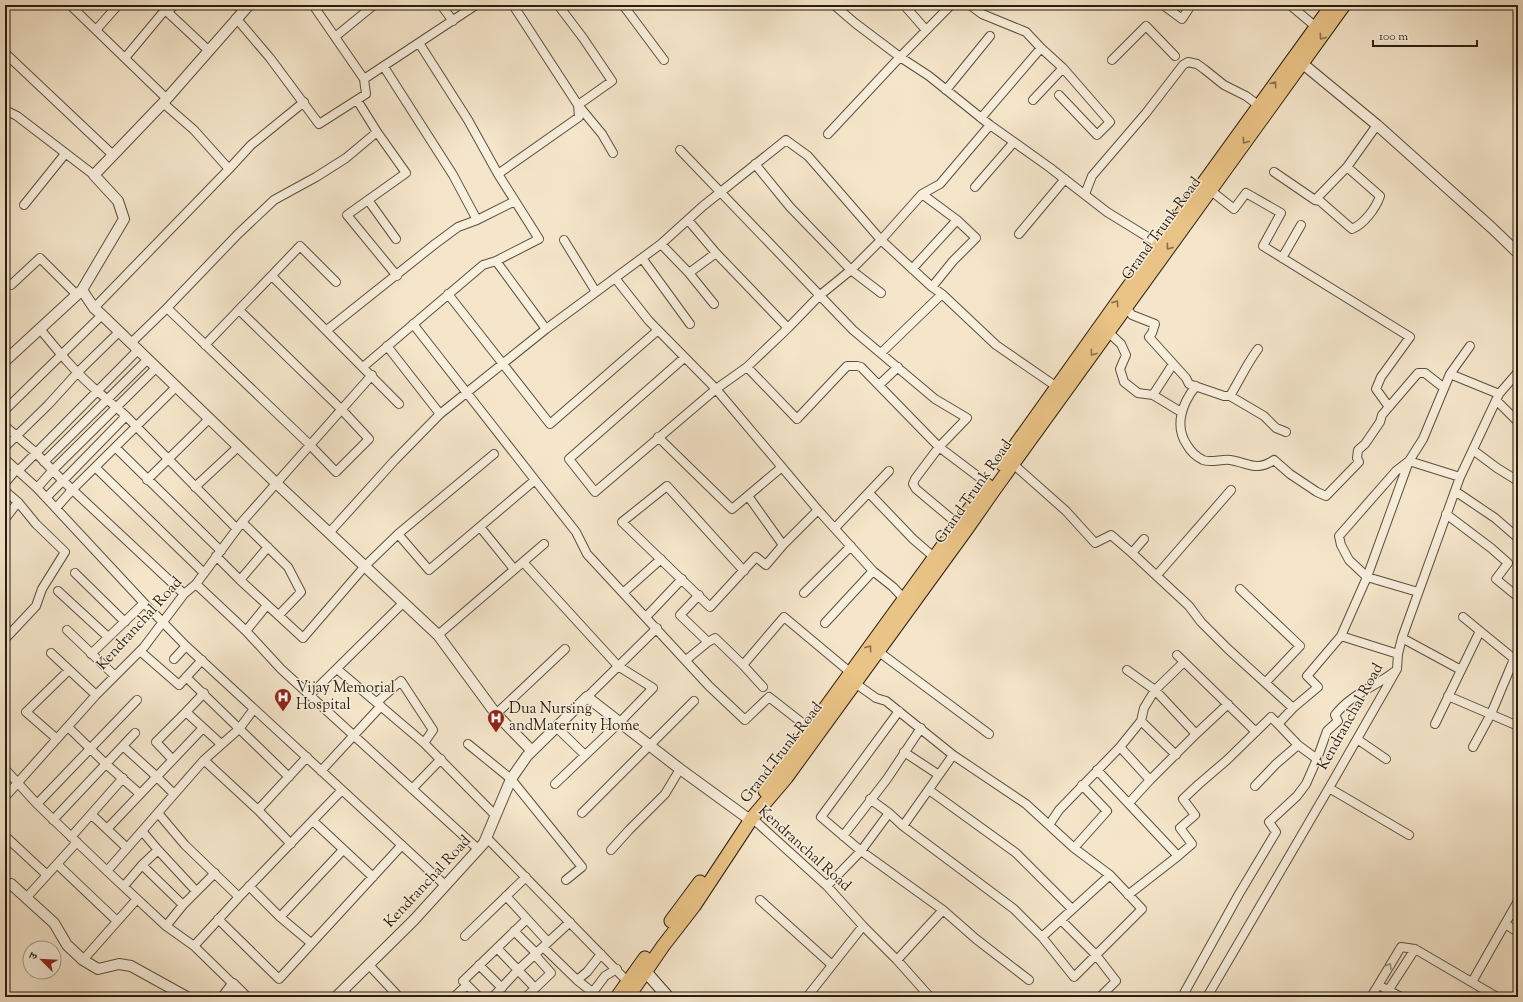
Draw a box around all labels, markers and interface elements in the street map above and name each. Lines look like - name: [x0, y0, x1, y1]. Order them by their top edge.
- scale bar: [1373, 22, 1477, 48]
- text: 100 m: [1379, 28, 1408, 46]
- one-way arrow: [1320, 32, 1327, 39]
- one-way arrow: [1269, 81, 1277, 88]
- one-way arrow: [1243, 137, 1250, 144]
- street label: Grand Trunk Road: [1117, 173, 1207, 285]
- one-way arrow: [1166, 243, 1174, 250]
- one-way arrow: [1111, 300, 1119, 307]
- one-way arrow: [1091, 348, 1098, 355]
- street label: Grand Trunk Road: [930, 435, 1018, 548]
- street label: Kendranchal Road: [92, 572, 188, 675]
- one-way arrow: [865, 645, 872, 652]
- street label: Kendranchal Road: [1313, 659, 1389, 774]
- place label: Vijay Memorial Hospital: [296, 678, 395, 716]
- hospital icon: Vijay Memorial Hospital: [273, 687, 293, 712]
- street label: Grand Trunk Road: [736, 698, 828, 808]
- place label: Dua Nursing andMaternity Home: [509, 699, 640, 737]
- hospital icon: Dua Nursing andMaternity Home: [486, 708, 506, 733]
- street label: Kendranchal Road: [753, 801, 856, 897]
- street label: Kendranchal Road: [380, 831, 477, 933]
- north arrow: [22, 940, 62, 980]
- text: उ: [25, 949, 43, 963]
- one-way arrow: [1385, 963, 1392, 970]

